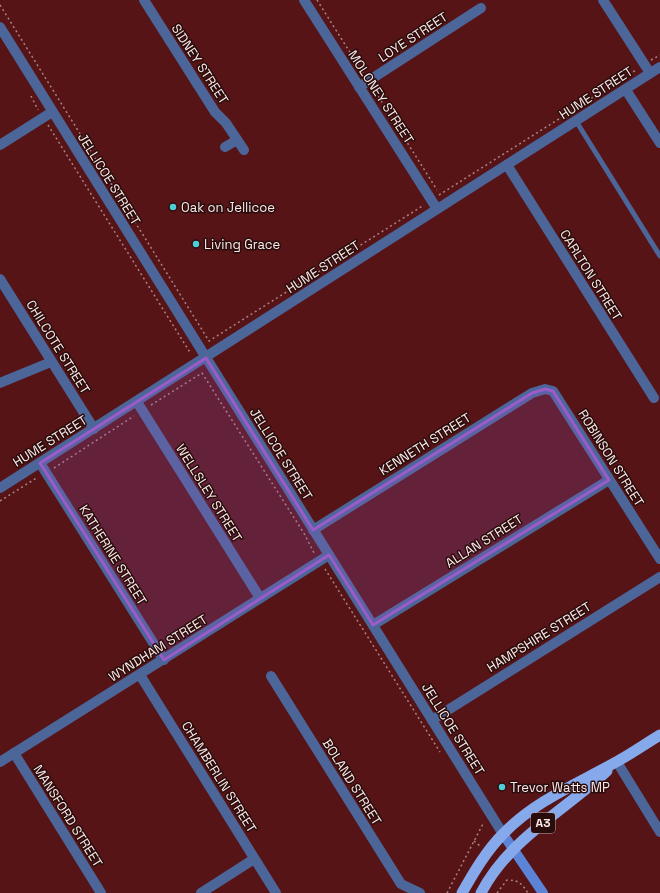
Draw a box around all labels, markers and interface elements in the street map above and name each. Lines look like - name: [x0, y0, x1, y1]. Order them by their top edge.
- street label: LOYE STREET: [375, 8, 451, 66]
- street label: SIDNEY STREET: [168, 21, 233, 108]
- street label: MOLONEY STREET: [344, 47, 418, 147]
- street label: HUME STREET: [556, 63, 636, 123]
- street label: JELLICOE STREET: [74, 130, 144, 229]
- place label: Oak on Jellicoe: [181, 199, 275, 216]
- marker: Oak on Jellicoe: [168, 202, 178, 212]
- street label: CARLTON STREET: [556, 226, 626, 324]
- place label: Living Grace: [204, 236, 280, 253]
- street label: HUME STREET: [283, 237, 363, 297]
- marker: Living Grace: [191, 239, 201, 249]
- street label: CHILCOTE STREET: [22, 297, 94, 397]
- street label: JELLICOE STREET: [246, 405, 316, 504]
- street label: ROBINSON STREET: [574, 406, 648, 510]
- street label: KENNETH STREET: [376, 409, 474, 479]
- street label: HUME STREET: [10, 411, 91, 471]
- street label: WELLSLEY STREET: [172, 441, 246, 545]
- street label: KATHERINE STREET: [75, 502, 151, 609]
- street label: ALLAN STREET: [442, 510, 526, 572]
- street label: HAMPSHIRE STREET: [484, 598, 595, 676]
- street label: WYNDHAM STREET: [105, 611, 211, 685]
- street label: JELLICOE STREET: [418, 680, 488, 779]
- street label: CHAMBERLIN STREET: [178, 718, 260, 836]
- street label: BOLAND STREET: [319, 736, 386, 829]
- street label: MANSFORD STREET: [30, 762, 107, 871]
- place label: Trevor Watts MP: [510, 779, 610, 796]
- marker: Trevor Watts MP: [497, 782, 507, 792]
- road number: A3: [531, 813, 555, 833]

